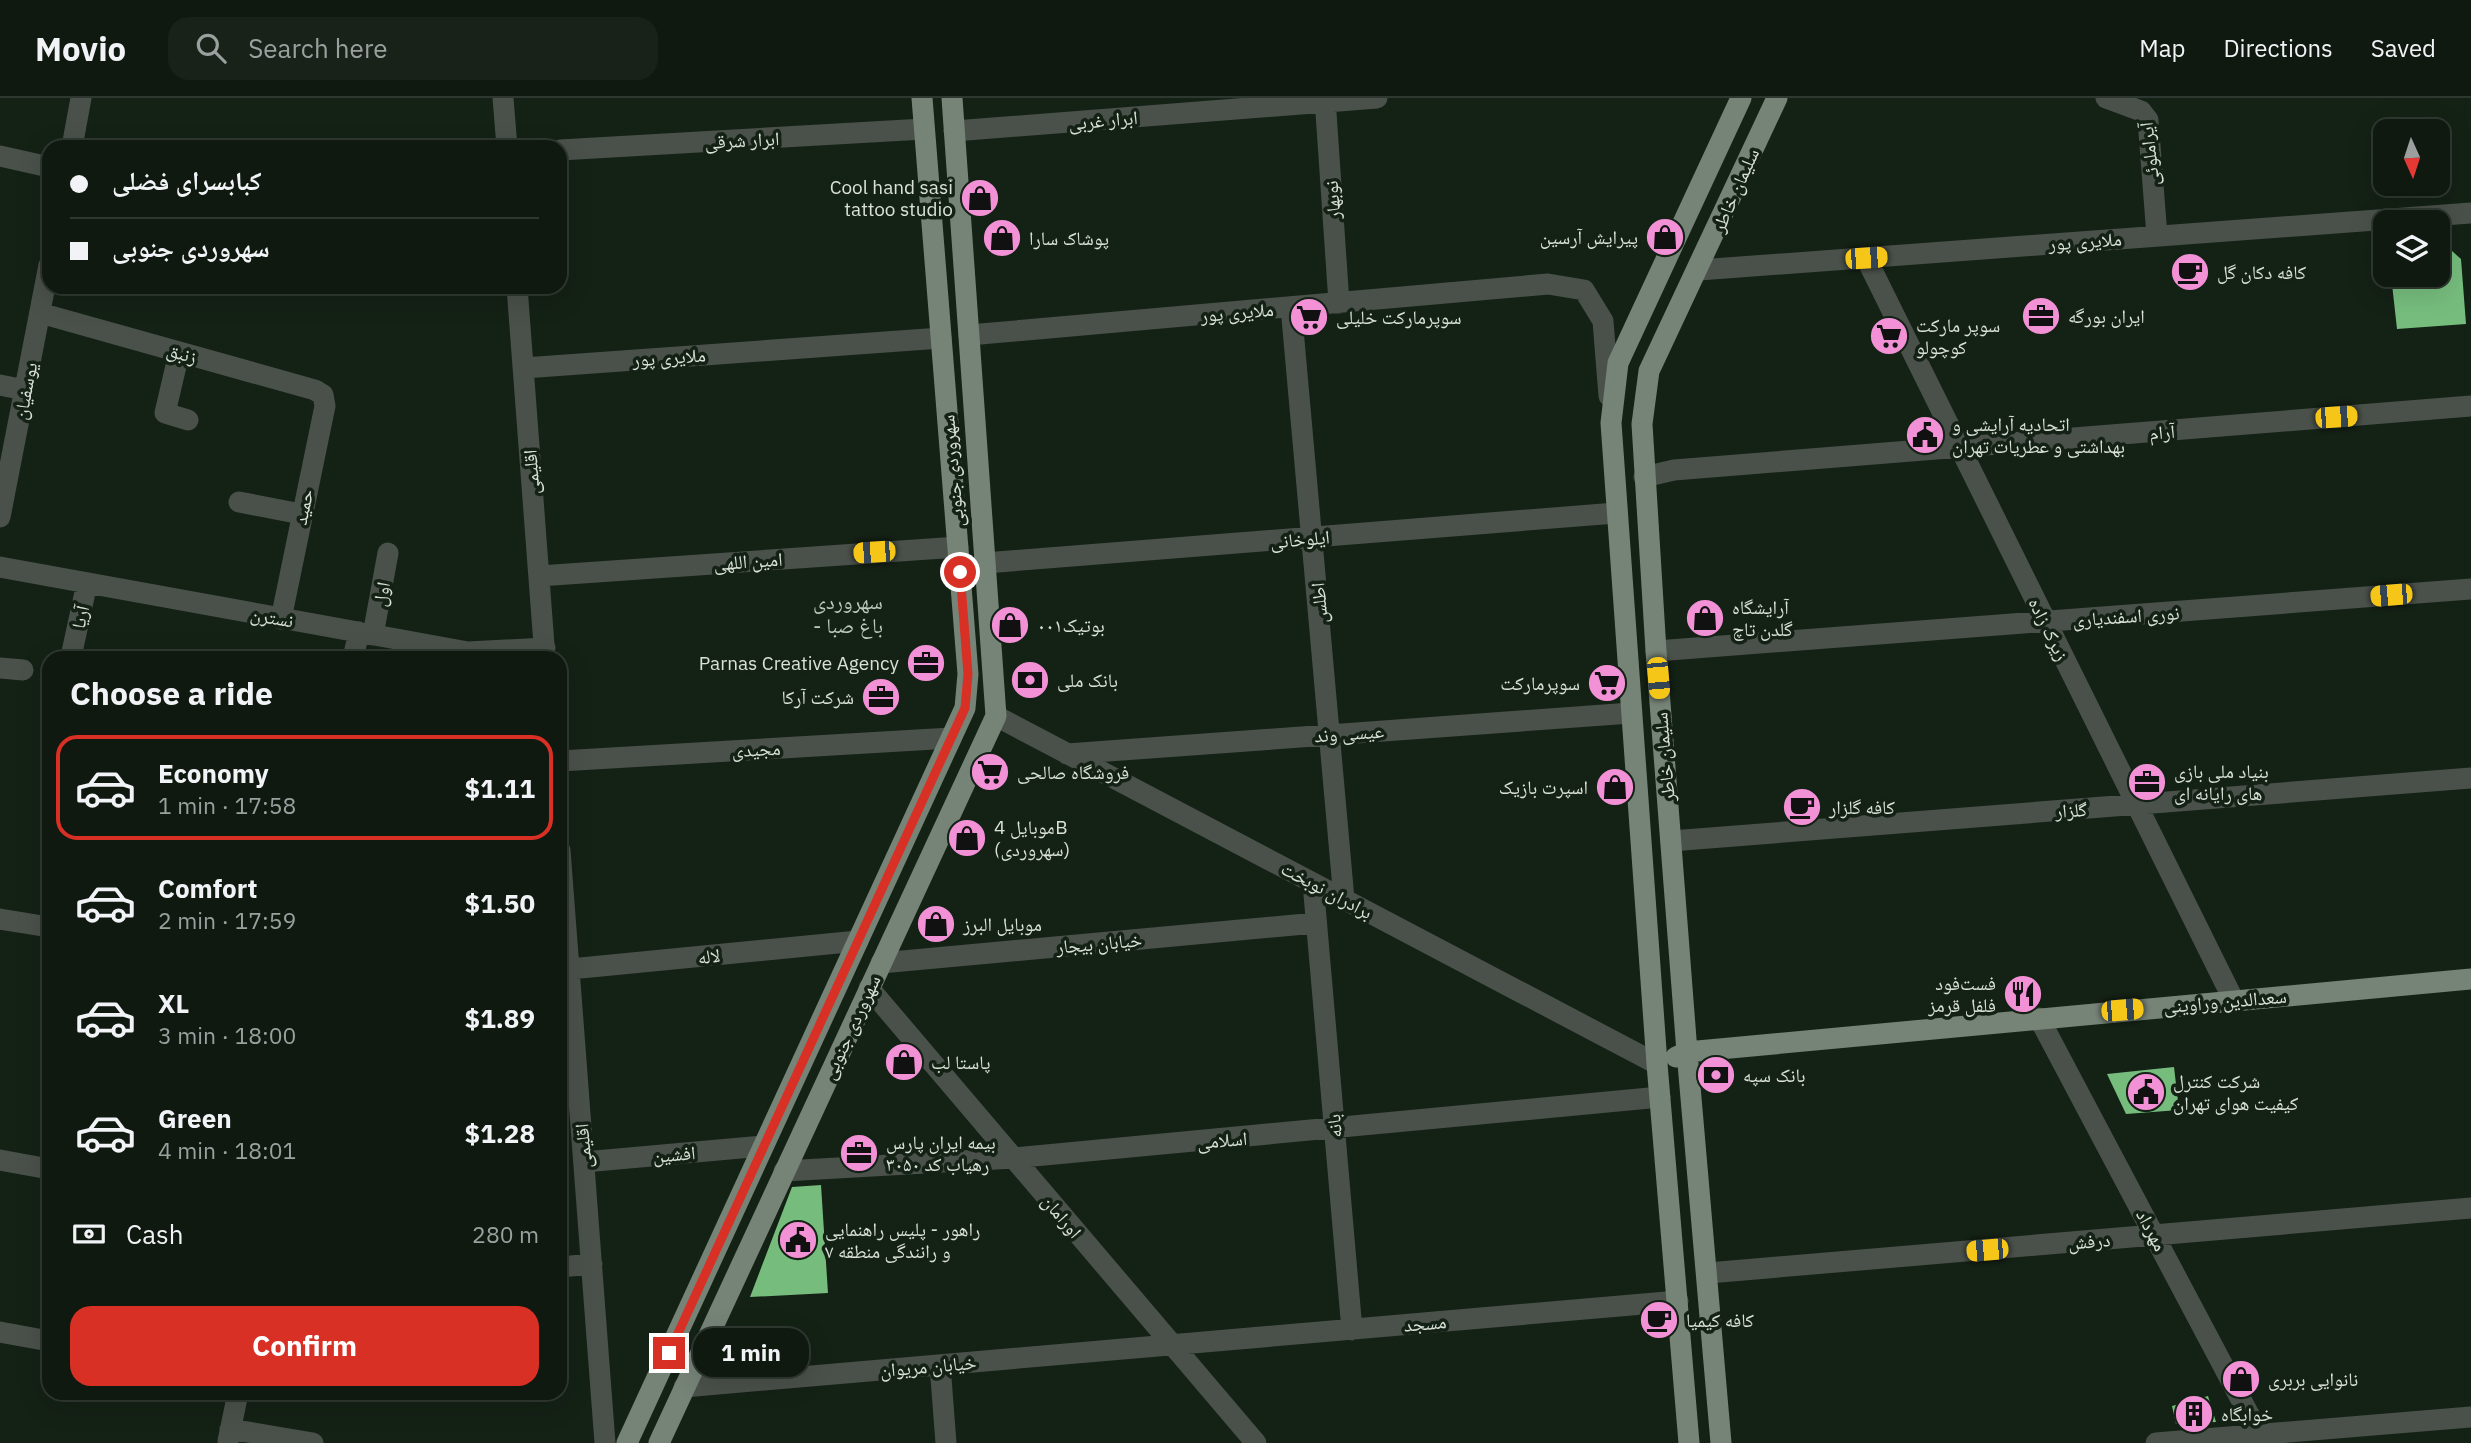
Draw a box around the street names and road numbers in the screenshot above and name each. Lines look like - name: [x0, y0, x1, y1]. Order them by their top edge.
- street label: ابرار غربی: [1067, 105, 1139, 135]
- street label: آیراملوئی: [2134, 120, 2164, 187]
- street label: ابرار شرقی: [704, 126, 780, 154]
- street label: سلیمان خاطر: [1705, 144, 1764, 237]
- street label: نوبهار: [1319, 180, 1345, 221]
- street label: ملایری پور: [2047, 226, 2122, 256]
- street label: ملایری پور: [1198, 297, 1275, 327]
- street label: زنبق: [164, 337, 200, 369]
- street label: ملایری پور: [631, 342, 706, 372]
- street label: یوسفیان: [8, 360, 42, 422]
- street label: سهروردی جنوبی: [935, 414, 969, 528]
- street label: آرام: [2148, 419, 2177, 447]
- street label: اقلیمی: [517, 449, 545, 495]
- street label: حمید: [288, 487, 318, 527]
- street label: ایلوخانی: [1269, 524, 1331, 554]
- street label: امین اللهی: [713, 547, 783, 575]
- street label: اول: [367, 580, 395, 608]
- street label: اطلس: [1305, 582, 1333, 624]
- street label: زیرک زاده: [2023, 594, 2075, 664]
- street label: نوری اسفندیاری: [2072, 600, 2180, 632]
- street label: نسترن: [249, 601, 295, 633]
- street label: آریا: [66, 602, 95, 631]
- street label: سلیمان خاطر: [1648, 711, 1680, 804]
- street label: عیسی وند: [1313, 719, 1385, 747]
- street label: مجیدی: [731, 736, 781, 762]
- street label: گلزار: [2053, 797, 2088, 823]
- street label: برادران نوبخت: [1277, 856, 1377, 924]
- street label: خیابان بیجار: [1054, 927, 1143, 959]
- street label: لاله: [697, 943, 721, 969]
- street label: سهروردی جنوبی: [816, 971, 886, 1083]
- street label: سعدالدین وراوینی: [2162, 984, 2288, 1018]
- street label: بانه: [1321, 1113, 1347, 1139]
- street label: اقلیمی: [569, 1123, 597, 1169]
- street label: اسلامی: [1196, 1126, 1248, 1154]
- street label: افشین: [652, 1140, 696, 1168]
- street label: اورامان: [1037, 1189, 1087, 1243]
- street label: مهرداد: [2131, 1205, 2173, 1255]
- street label: درفش: [2067, 1227, 2111, 1255]
- street label: مسجد: [1403, 1309, 1447, 1337]
- street label: خیابان مریوان: [879, 1350, 977, 1382]

